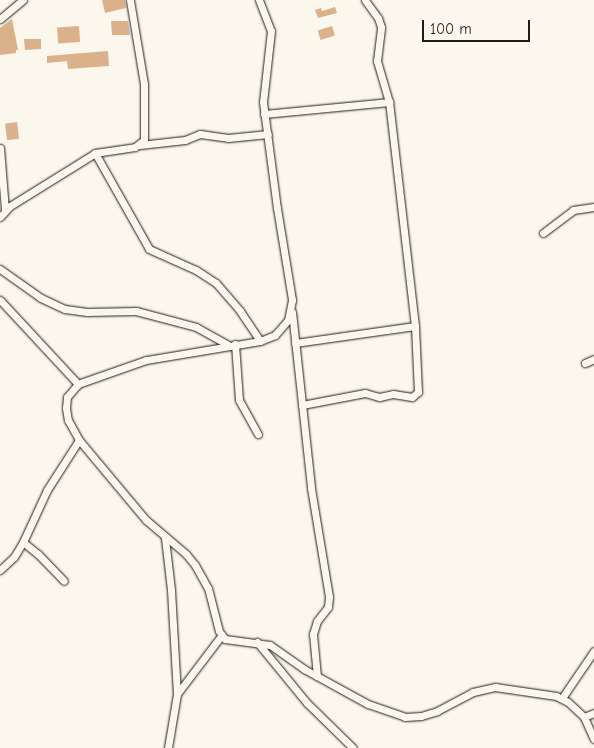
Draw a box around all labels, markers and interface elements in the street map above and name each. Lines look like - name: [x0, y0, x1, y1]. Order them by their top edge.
- scale bar: [424, 10, 532, 42]
- text: 100 m: [430, 20, 472, 38]

